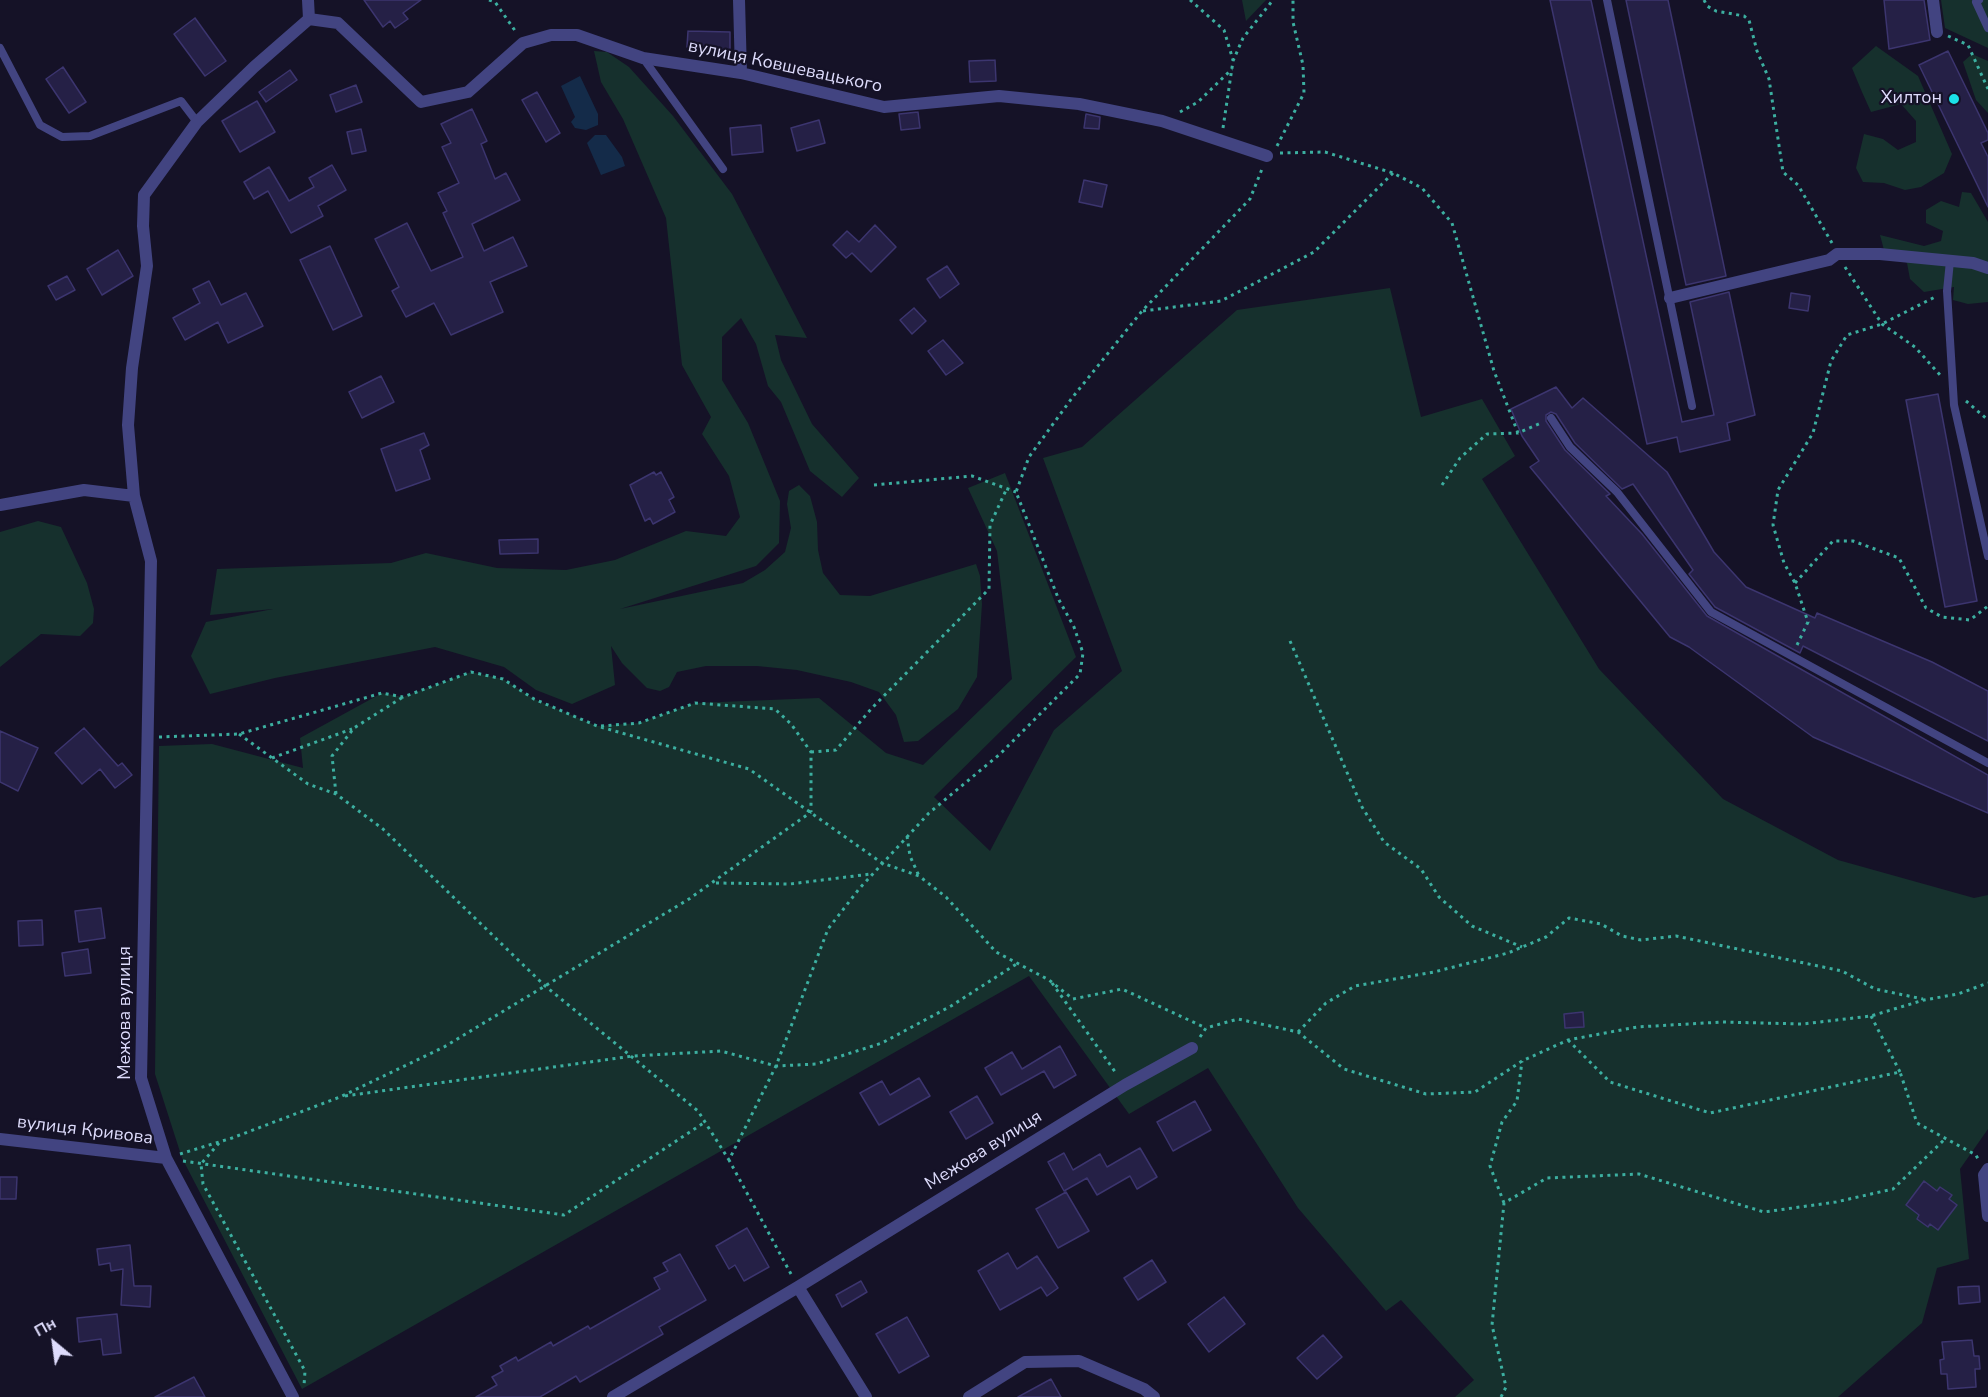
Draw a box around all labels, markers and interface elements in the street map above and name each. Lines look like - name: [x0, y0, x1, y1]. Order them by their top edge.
- street label: вулиця Ковшевацького: [686, 36, 884, 98]
- place label: Хилтон: [1881, 88, 1942, 110]
- marker: Хилтон: [1947, 92, 1961, 106]
- street label: Межова вулиця: [115, 946, 137, 1080]
- street label: Межова вулиця: [922, 1106, 1046, 1196]
- street label: вулиця Кривова: [16, 1112, 154, 1150]
- text: Пн: [30, 1312, 60, 1342]
- north arrow: [24, 1313, 84, 1373]

